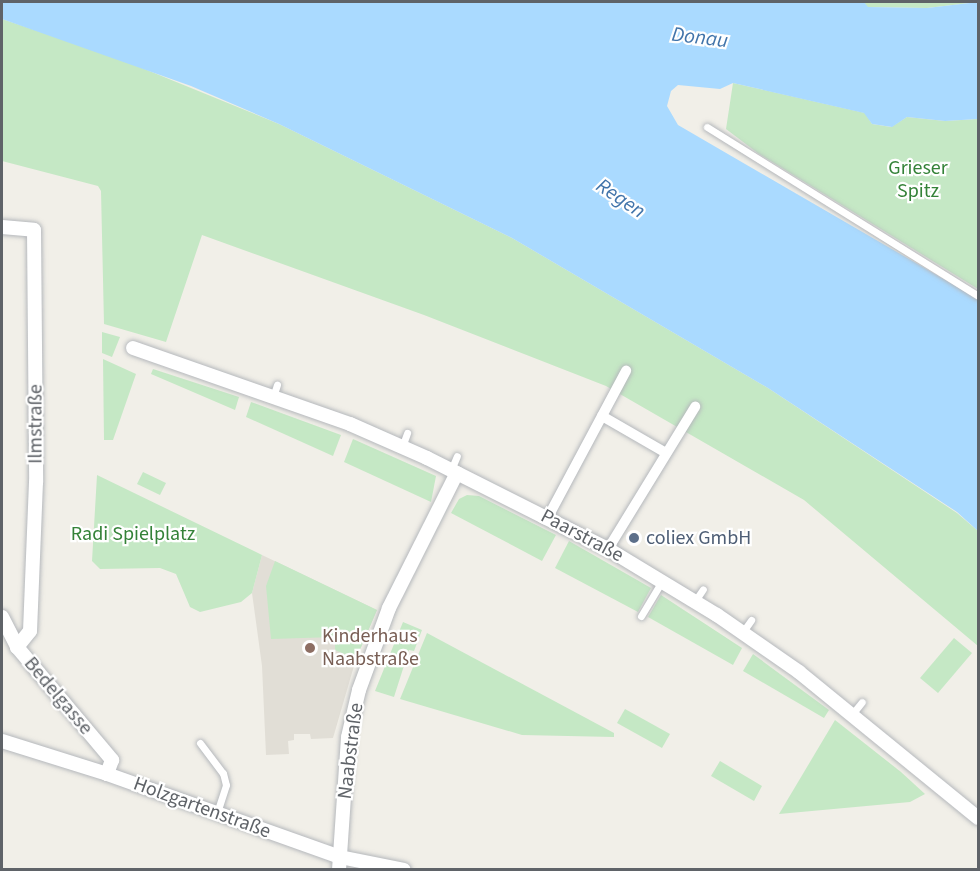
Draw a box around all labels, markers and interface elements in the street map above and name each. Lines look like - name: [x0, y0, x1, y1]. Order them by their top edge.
- water label: Donau: [670, 21, 730, 53]
- park label: Grieser Spitz: [888, 157, 948, 204]
- water label: Regen: [592, 173, 650, 223]
- street label: Ilmstraße: [24, 384, 48, 464]
- street label: Paarstraße: [537, 504, 627, 568]
- park label: Radi Spielplatz: [71, 522, 195, 546]
- place label: coliex GmbH: [646, 526, 751, 550]
- marker: coliex GmbH: [627, 531, 641, 545]
- place label: Kinderhaus Naabstraße: [322, 624, 419, 671]
- marker: Kinderhaus Naabstraße: [303, 641, 317, 655]
- street label: Bedelgasse: [18, 652, 98, 740]
- street label: Naabstraße: [333, 701, 369, 801]
- street label: Holzgartenstraße: [130, 772, 274, 844]

